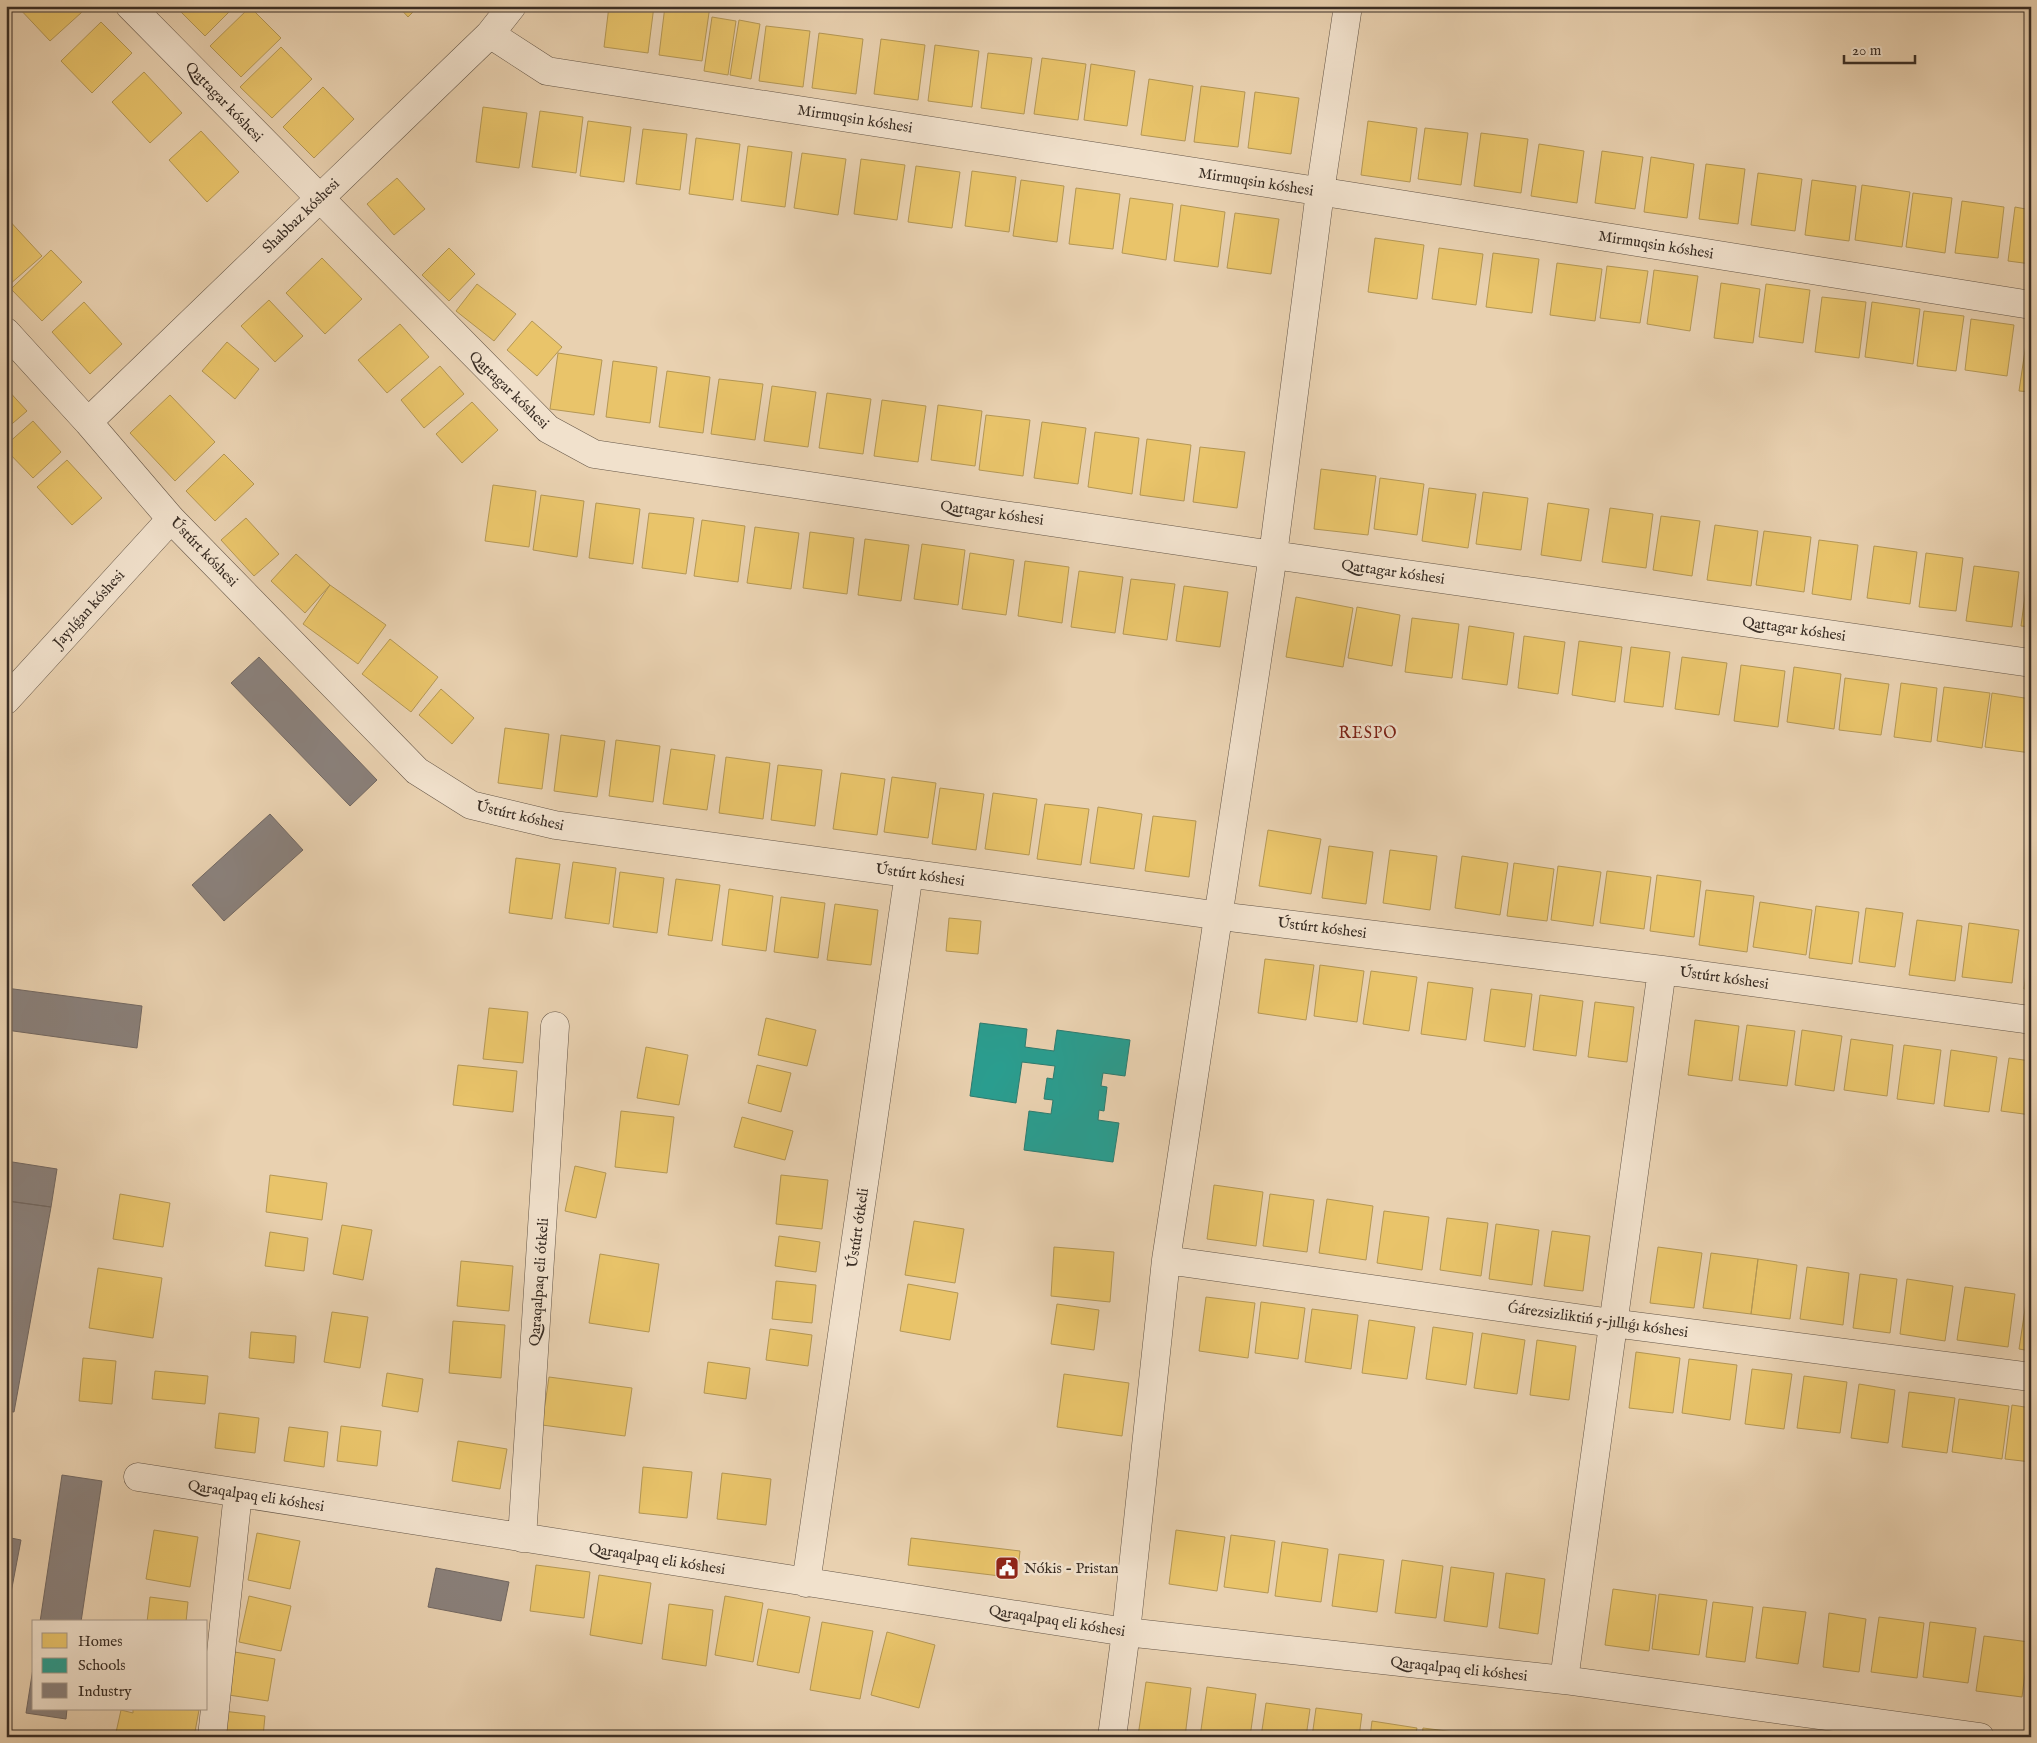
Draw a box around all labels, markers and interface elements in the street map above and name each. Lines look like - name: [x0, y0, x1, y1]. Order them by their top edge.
- scale bar: [1844, 32, 1916, 64]
- text: 20 m: [1852, 41, 1882, 60]
- street label: Qattagar kóshesi: [181, 58, 267, 146]
- street label: Mirmuqsin kóshesi: [796, 101, 914, 137]
- street label: Mirmuqsin kóshesi: [1197, 164, 1315, 200]
- street label: Shabbaz kóshesi: [258, 174, 344, 258]
- street label: Mirmuqsin kóshesi: [1597, 227, 1715, 263]
- street label: Qattagar kóshesi: [465, 347, 553, 433]
- street label: Qattagar kóshesi: [939, 496, 1045, 530]
- street label: Ústúrt kóshesi: [166, 513, 242, 591]
- street label: Qattagar kóshesi: [1340, 555, 1446, 589]
- street label: Jayılǵan kóshesi: [48, 566, 129, 653]
- street label: Qattagar kóshesi: [1741, 612, 1847, 646]
- district label: RESPO: [1339, 724, 1397, 744]
- street label: Ústúrt kóshesi: [474, 797, 566, 835]
- street label: Ústúrt kóshesi: [874, 859, 966, 891]
- street label: Ústúrt kóshesi: [1276, 913, 1368, 943]
- street label: Ústúrt kóshesi: [1678, 962, 1770, 994]
- street label: Ústúrt ótkeli: [843, 1187, 873, 1269]
- street label: Qaraqalpaq eli ótkeli: [525, 1217, 553, 1347]
- street label: Ǵárezsizliktiń 5-jıllıǵı kóshesi: [1507, 1298, 1689, 1342]
- street label: Qaraqalpaq eli kóshesi: [186, 1476, 326, 1516]
- street label: Qaraqalpaq eli kóshesi: [587, 1539, 727, 1579]
- public building icon: Nókis - Pristan: [994, 1555, 1020, 1581]
- place label: Nókis - Pristan: [1024, 1559, 1119, 1578]
- street label: Qaraqalpaq eli kóshesi: [987, 1601, 1127, 1641]
- legend: [32, 1620, 208, 1710]
- text: Homes: [78, 1632, 122, 1651]
- street label: Qaraqalpaq eli kóshesi: [1389, 1652, 1529, 1686]
- text: Schools: [78, 1656, 126, 1675]
- text: Industry: [78, 1682, 132, 1701]

